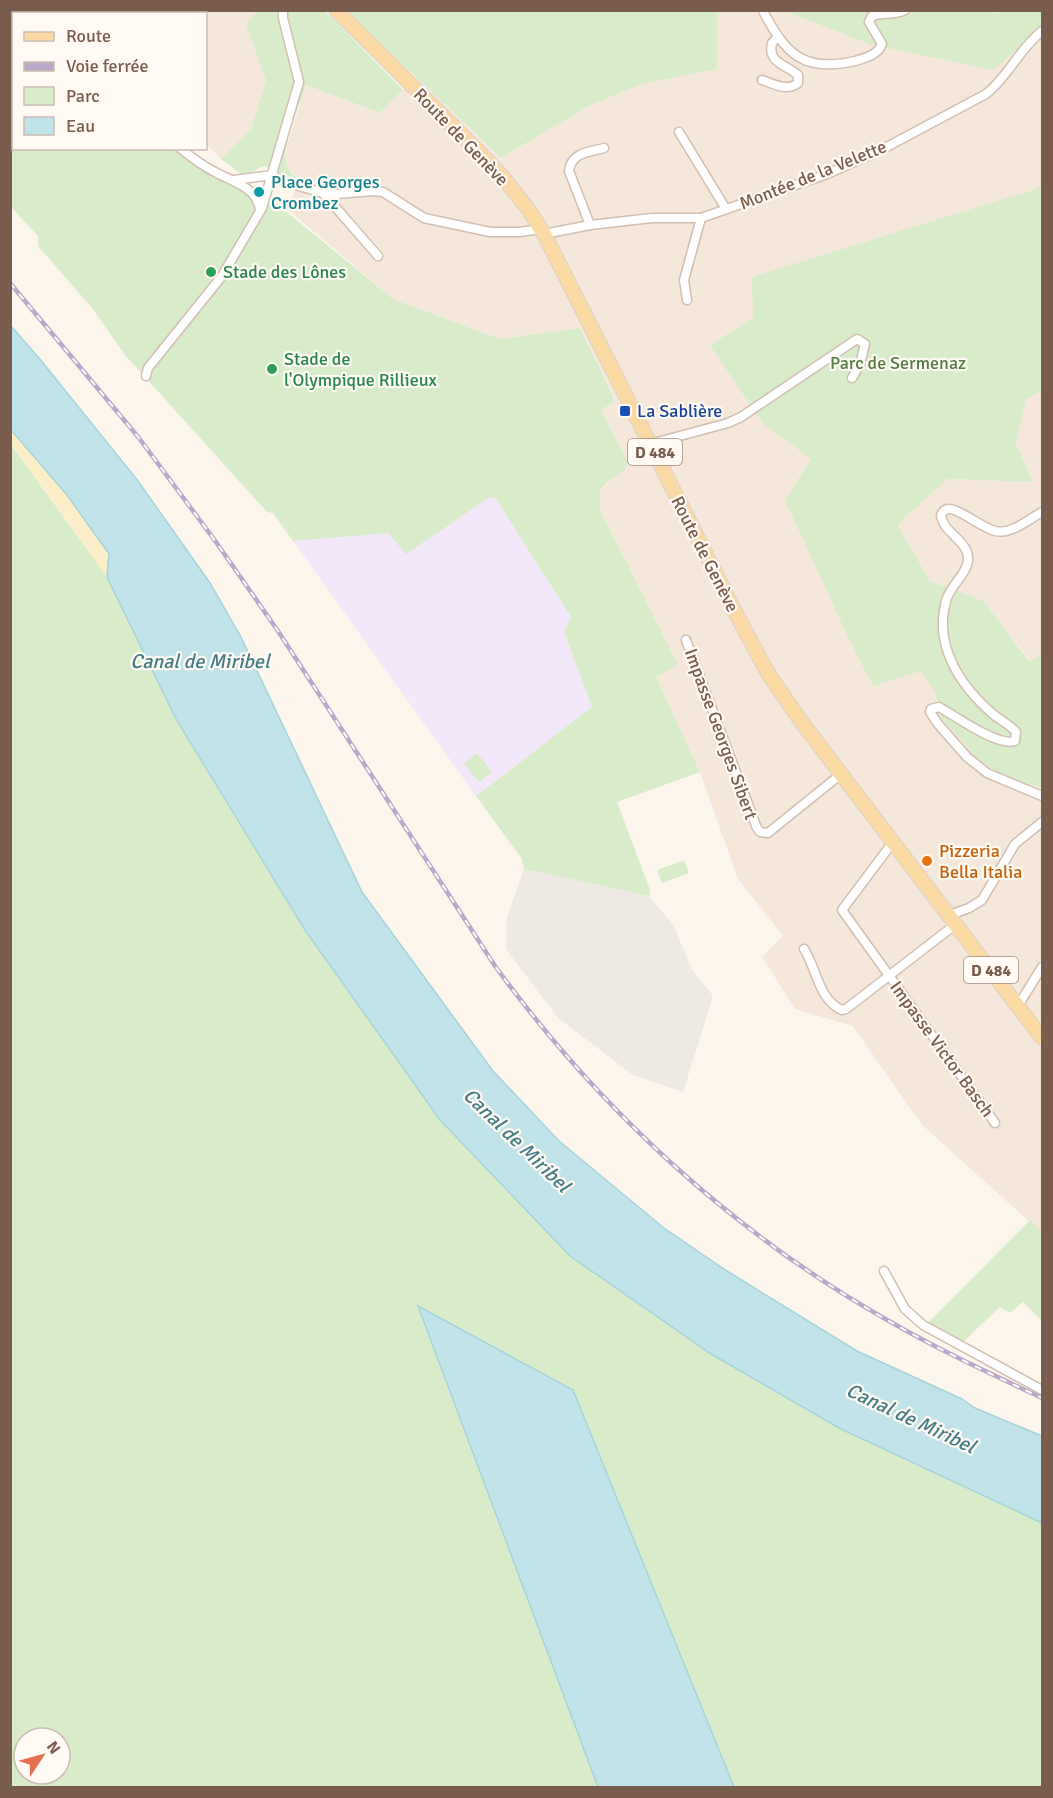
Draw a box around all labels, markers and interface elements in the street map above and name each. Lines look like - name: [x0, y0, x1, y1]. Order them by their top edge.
- legend: [12, 12, 207, 150]
- text: Route: [66, 25, 111, 47]
- text: Voie ferrée: [66, 55, 148, 77]
- street label: Route de Genève: [409, 83, 513, 191]
- text: Parc: [66, 85, 100, 107]
- text: Eau: [66, 115, 95, 137]
- street label: Montée de la Velette: [736, 135, 890, 215]
- place label: Place Georges Crombez: [271, 171, 380, 214]
- marker: Place Georges Crombez: [252, 185, 266, 199]
- place label: Stade des Lônes: [223, 261, 346, 283]
- marker: Stade des Lônes: [204, 265, 218, 279]
- place label: Stade de l'Olympique Rillieux: [284, 348, 438, 391]
- park label: Parc de Sermenaz: [830, 352, 966, 374]
- marker: Stade de l'Olympique Rillieux: [265, 362, 279, 376]
- place label: La Sablière: [637, 400, 722, 422]
- marker: La Sablière: [618, 404, 632, 418]
- road number: D 484: [628, 439, 682, 465]
- street label: Route de Genève: [666, 492, 744, 616]
- street label: Impasse Georges Sibert: [680, 645, 762, 823]
- water label: Canal de Miribel: [130, 649, 272, 674]
- place label: Pizzeria Bella Italia: [939, 840, 1022, 883]
- marker: Pizzeria Bella Italia: [920, 854, 934, 868]
- road number: D 484: [964, 957, 1018, 983]
- street label: Impasse Victor Basch: [885, 977, 999, 1121]
- water label: Canal de Miribel: [458, 1083, 577, 1199]
- water label: Canal de Miribel: [842, 1378, 981, 1460]
- north arrow: [12, 1726, 72, 1786]
- text: N: [42, 1737, 65, 1758]

